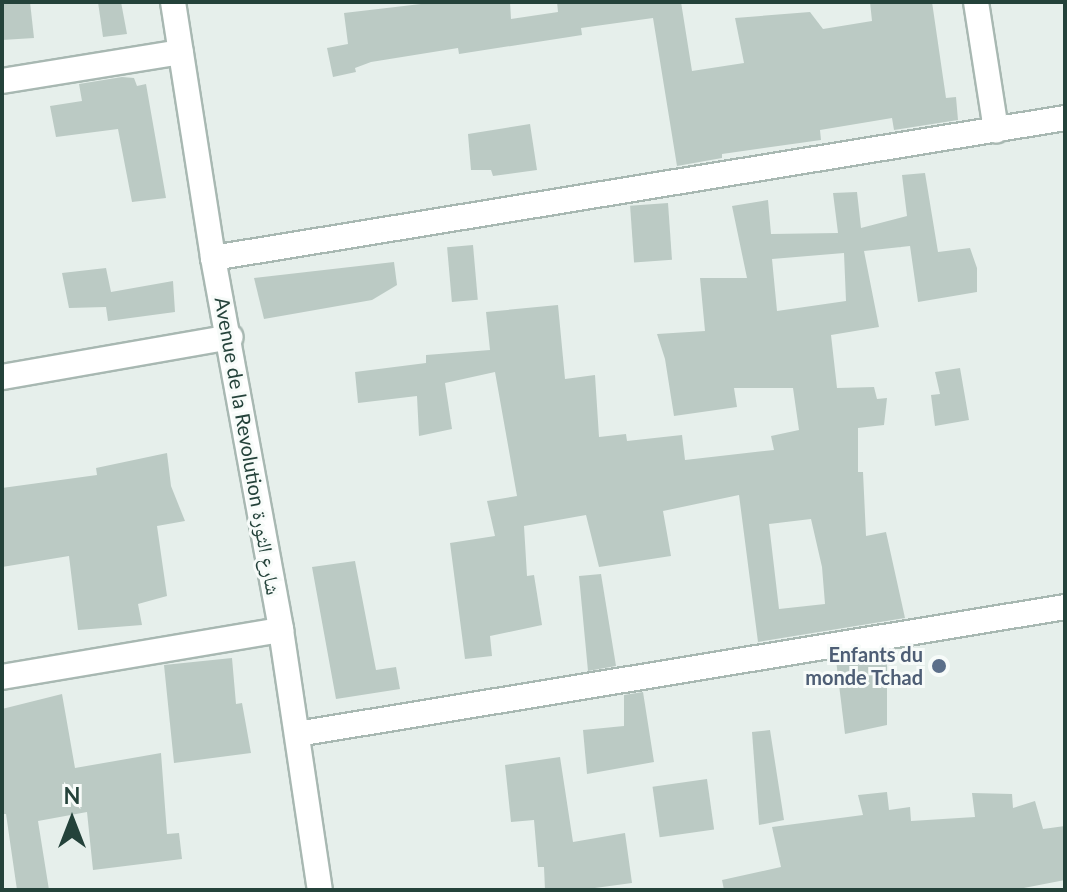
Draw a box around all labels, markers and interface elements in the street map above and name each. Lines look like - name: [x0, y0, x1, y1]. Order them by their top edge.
- street label: Avenue de la Revolution شارع الثورة: [210, 295, 286, 597]
- place label: Enfants du monde Tchad: [805, 642, 923, 689]
- marker: Enfants du monde Tchad: [930, 657, 948, 675]
- north arrow: [32, 780, 112, 860]
- text: N: [64, 782, 80, 809]

